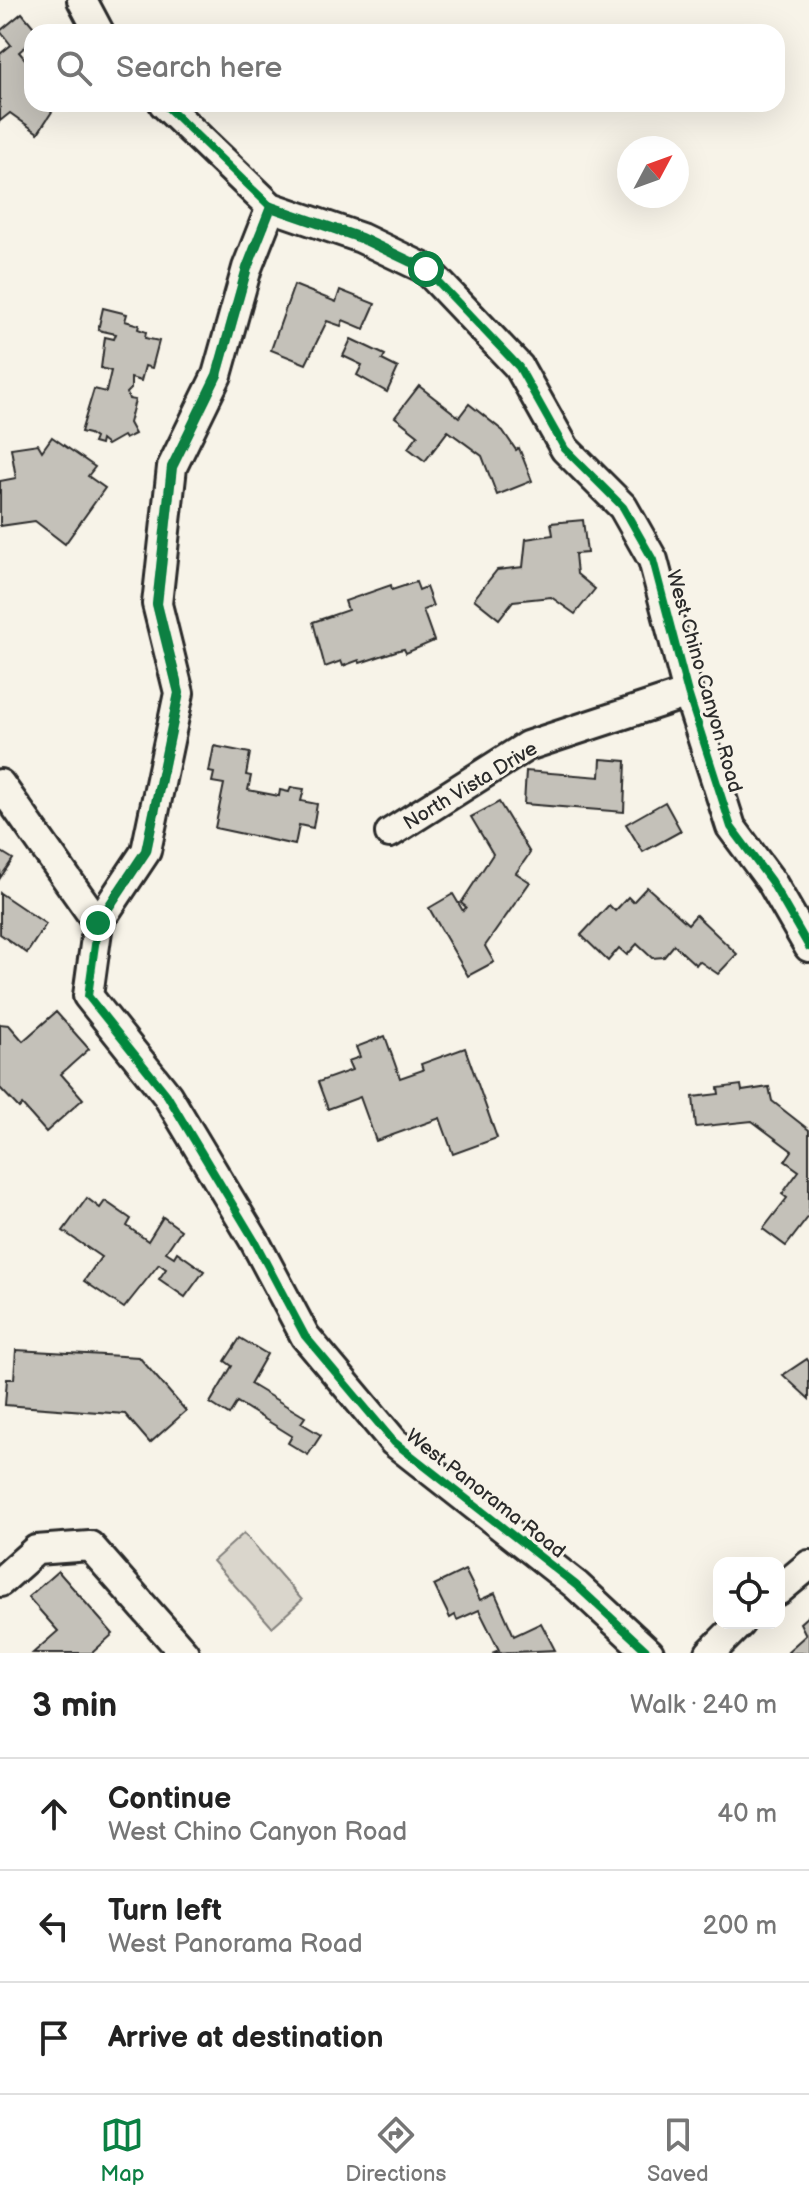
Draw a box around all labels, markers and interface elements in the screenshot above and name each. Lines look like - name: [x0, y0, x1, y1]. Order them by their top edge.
- search box: [24, 24, 785, 112]
- icon: search: [52, 46, 96, 90]
- text: Search here: [116, 50, 282, 86]
- north arrow: [617, 136, 689, 208]
- route start: [408, 251, 444, 287]
- street label: West Chino Canyon Road: [661, 567, 747, 795]
- street label: North Vista Drive: [399, 736, 542, 835]
- route end: [80, 905, 116, 941]
- street label: West Panorama Road: [401, 1424, 570, 1564]
- map controls: [713, 1557, 785, 1629]
- button: locate: [713, 1557, 785, 1629]
- text: 3 min: [32, 1685, 117, 1726]
- text: Walk · 240 m: [630, 1690, 777, 1721]
- text: Continue: [108, 1781, 231, 1817]
- icon: ahead: [32, 1792, 76, 1836]
- text: 40 m: [717, 1799, 777, 1830]
- text: West Chino Canyon Road: [108, 1817, 407, 1848]
- text: Turn left: [108, 1893, 222, 1929]
- icon: left: [32, 1904, 76, 1948]
- text: 200 m: [703, 1911, 777, 1942]
- text: West Panorama Road: [108, 1929, 363, 1960]
- icon: arrive: [32, 2016, 76, 2060]
- text: Arrive at destination: [108, 2020, 384, 2056]
- tab: Map: [100, 2113, 145, 2188]
- tab: Directions: [345, 2113, 446, 2188]
- tab: Saved: [647, 2113, 709, 2188]

